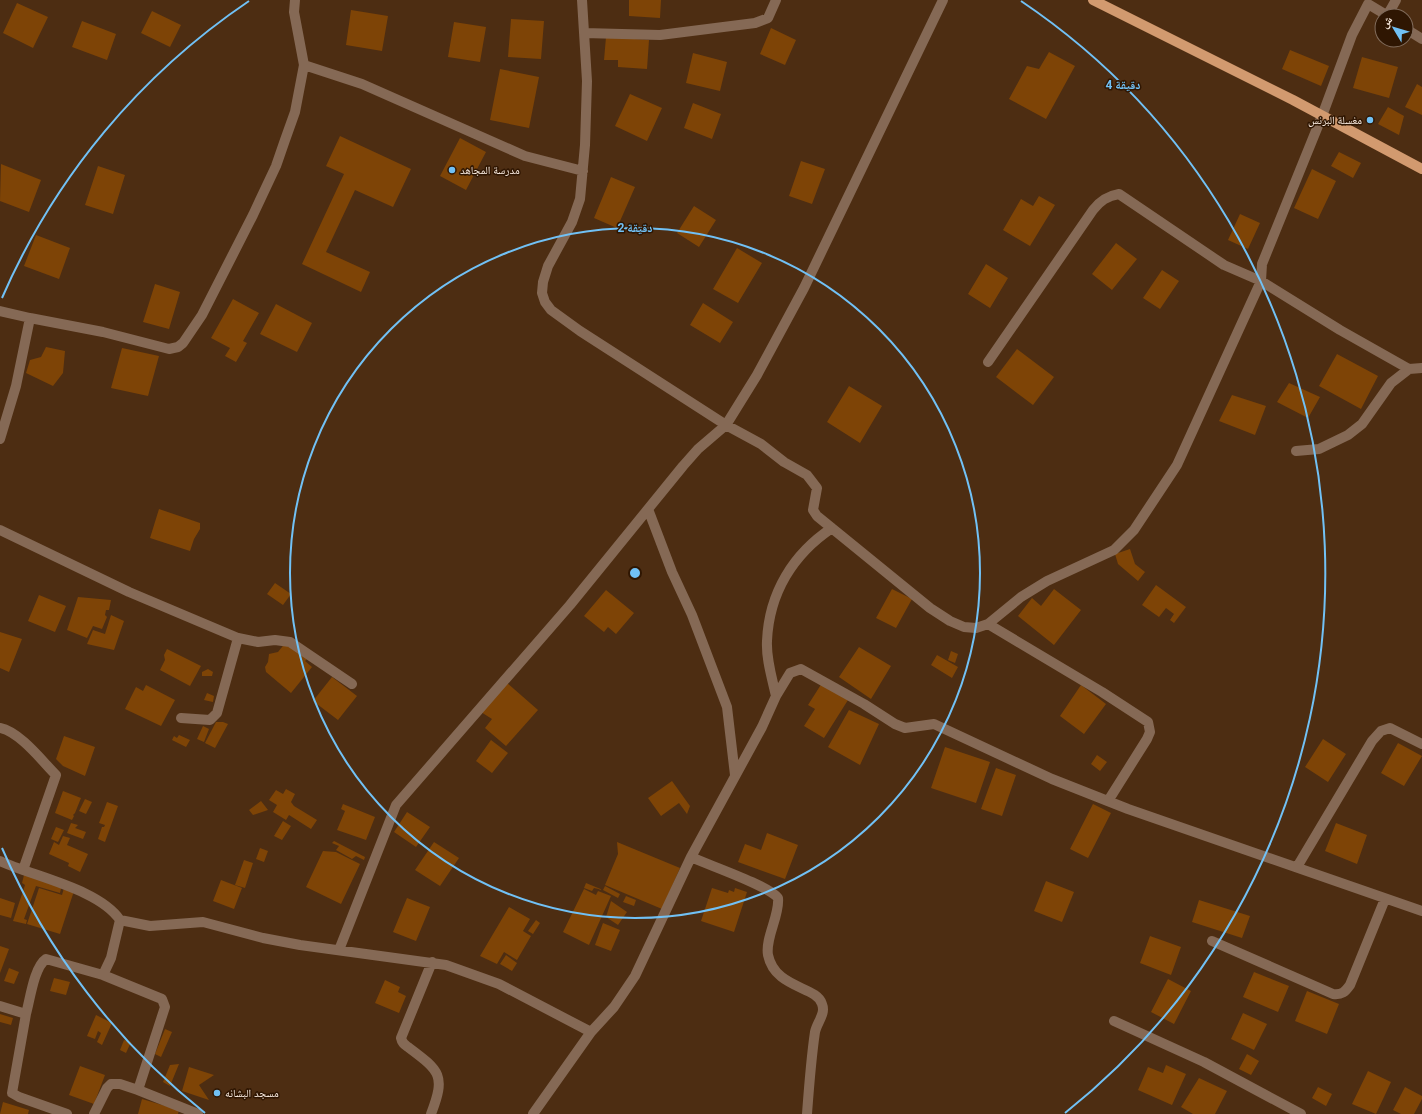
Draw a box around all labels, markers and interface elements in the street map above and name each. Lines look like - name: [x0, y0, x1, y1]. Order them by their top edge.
- north arrow: [1374, 8, 1414, 48]
- text: ش: [1378, 13, 1396, 31]
- text: 4 دقيقة: [1105, 78, 1141, 92]
- place label: مغسلة البرنس: [1308, 114, 1362, 127]
- marker: مغسلة البرنس: [1365, 115, 1375, 125]
- place label: مدرسة المجاهد: [460, 164, 520, 177]
- marker: مدرسة المجاهد: [447, 165, 457, 175]
- text: 2 دقيقة: [617, 221, 653, 235]
- centre of rings: [628, 566, 642, 580]
- place label: مسجد البشانه: [225, 1087, 279, 1100]
- marker: مسجد البشانه: [212, 1088, 222, 1098]

